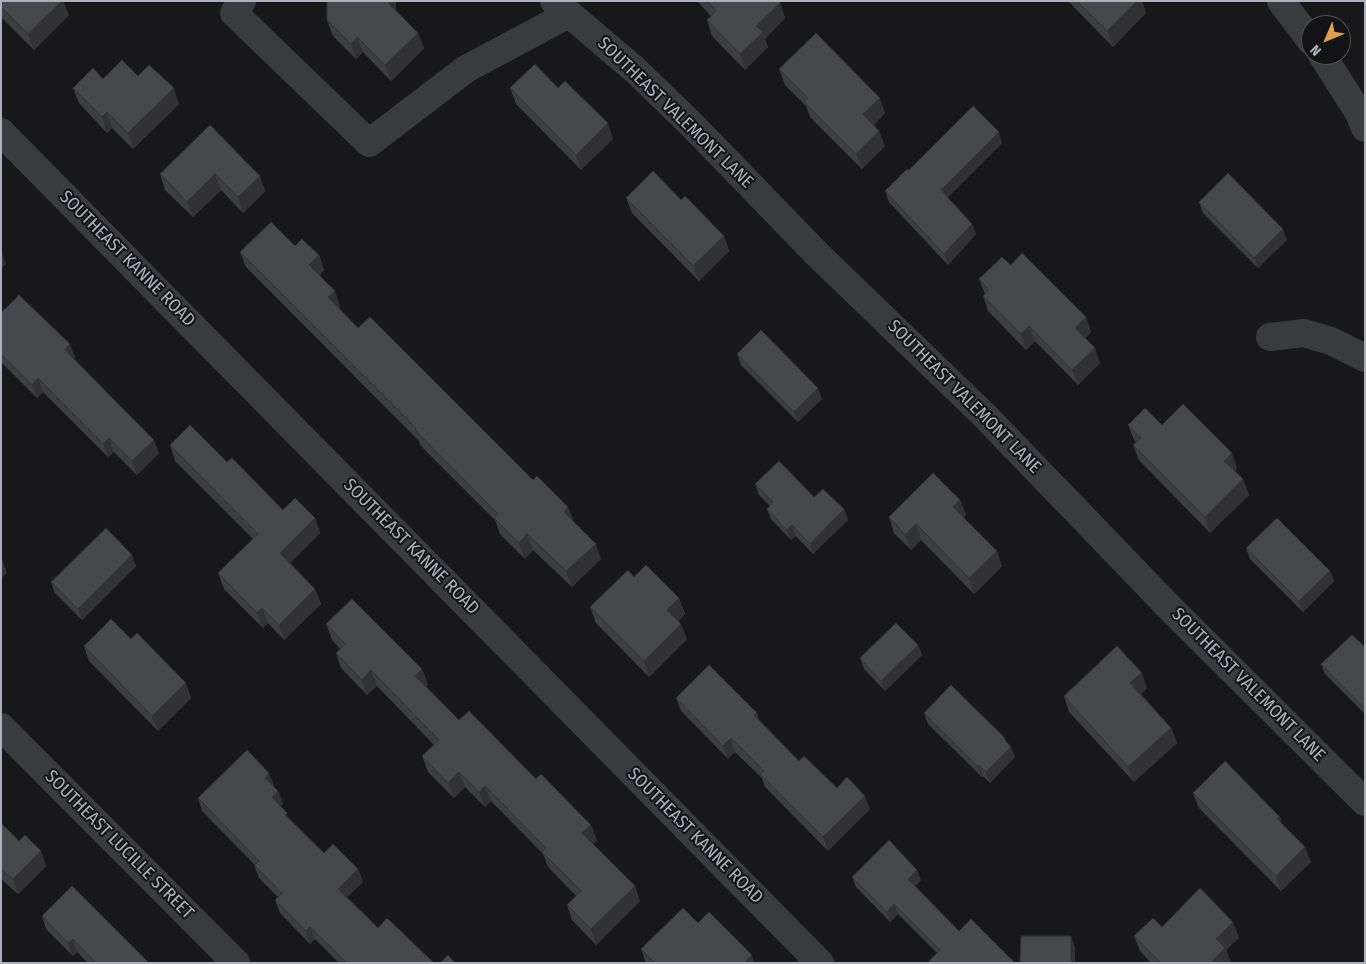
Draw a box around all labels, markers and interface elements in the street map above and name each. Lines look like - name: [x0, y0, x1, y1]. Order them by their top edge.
- north arrow: [1301, 15, 1351, 65]
- street label: SOUTHEAST VALEMONT LANE: [593, 33, 757, 193]
- text: N: [1307, 41, 1325, 59]
- street label: SOUTHEAST KANNE ROAD: [55, 187, 199, 331]
- street label: SOUTHEAST VALEMONT LANE: [883, 316, 1045, 478]
- street label: SOUTHEAST KANNE ROAD: [339, 475, 483, 619]
- street label: SOUTHEAST VALEMONT LANE: [1167, 604, 1329, 766]
- street label: SOUTHEAST KANNE ROAD: [623, 764, 767, 908]
- street label: SOUTHEAST LUCILLE STREET: [40, 766, 198, 924]

